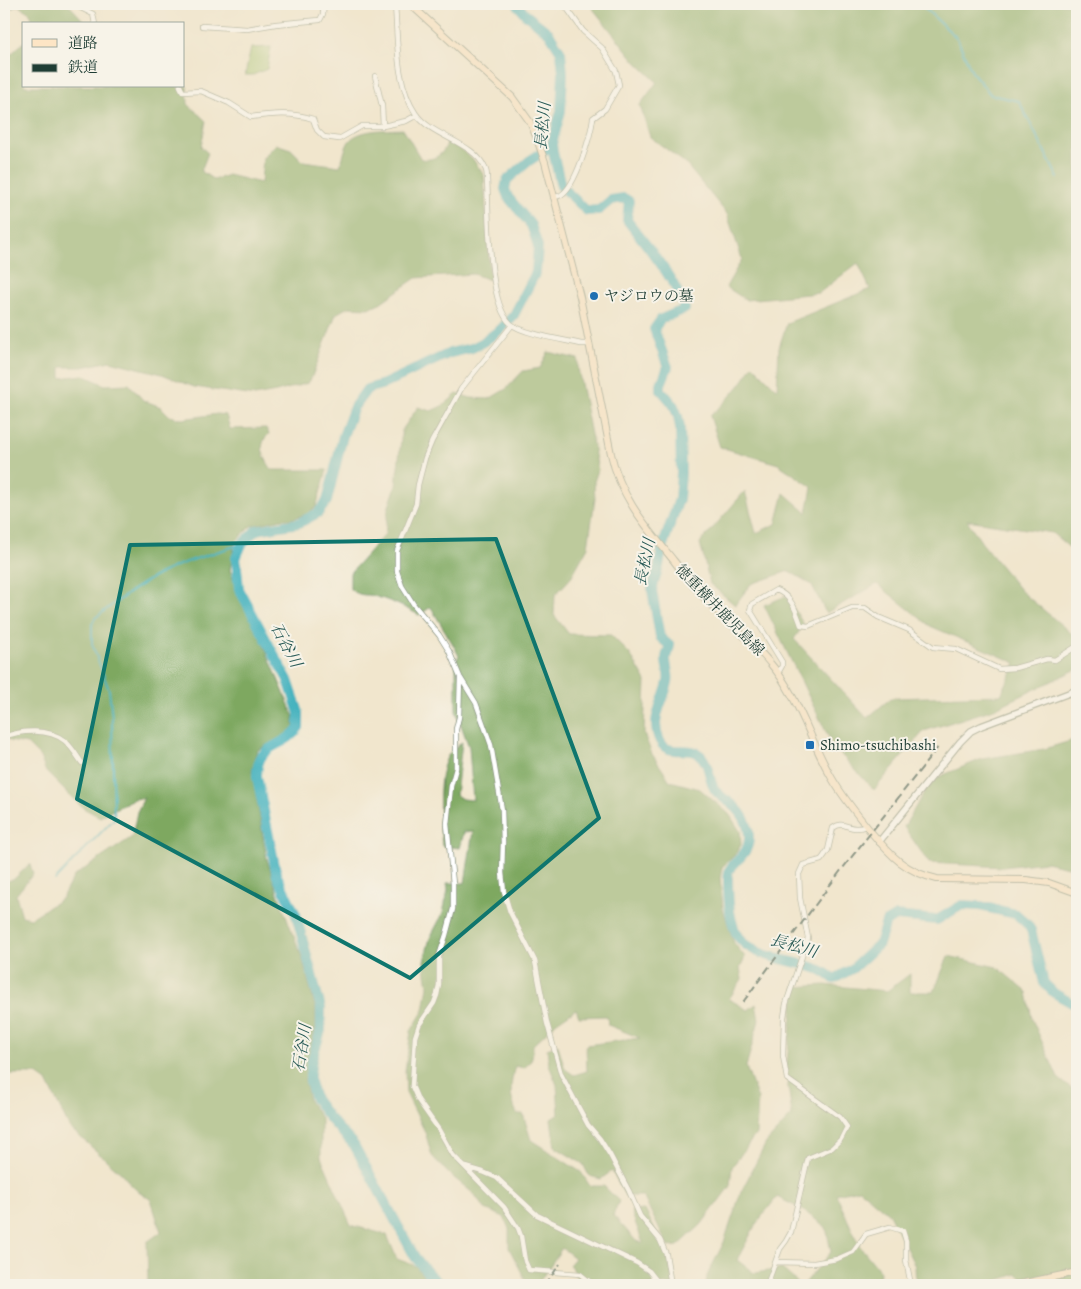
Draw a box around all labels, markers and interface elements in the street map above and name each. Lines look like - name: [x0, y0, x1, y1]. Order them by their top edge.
- legend: [22, 22, 185, 88]
- text: 道路: [68, 33, 98, 53]
- text: 鉄道: [68, 57, 98, 77]
- water label: 長松川: [530, 99, 556, 151]
- place label: ヤジロウの墓: [604, 286, 694, 306]
- marker: ヤジロウの墓: [588, 290, 600, 302]
- water label: 長松川: [629, 534, 661, 588]
- street label: 徳重横井鹿児島線: [671, 560, 769, 660]
- water label: 石谷川: [265, 619, 308, 673]
- place label: Shimo-tsuchibashi: [820, 735, 936, 755]
- marker: Shimo-tsuchibashi: [804, 739, 816, 751]
- water label: 長松川: [768, 929, 822, 964]
- water label: 石谷川: [287, 1021, 317, 1073]

